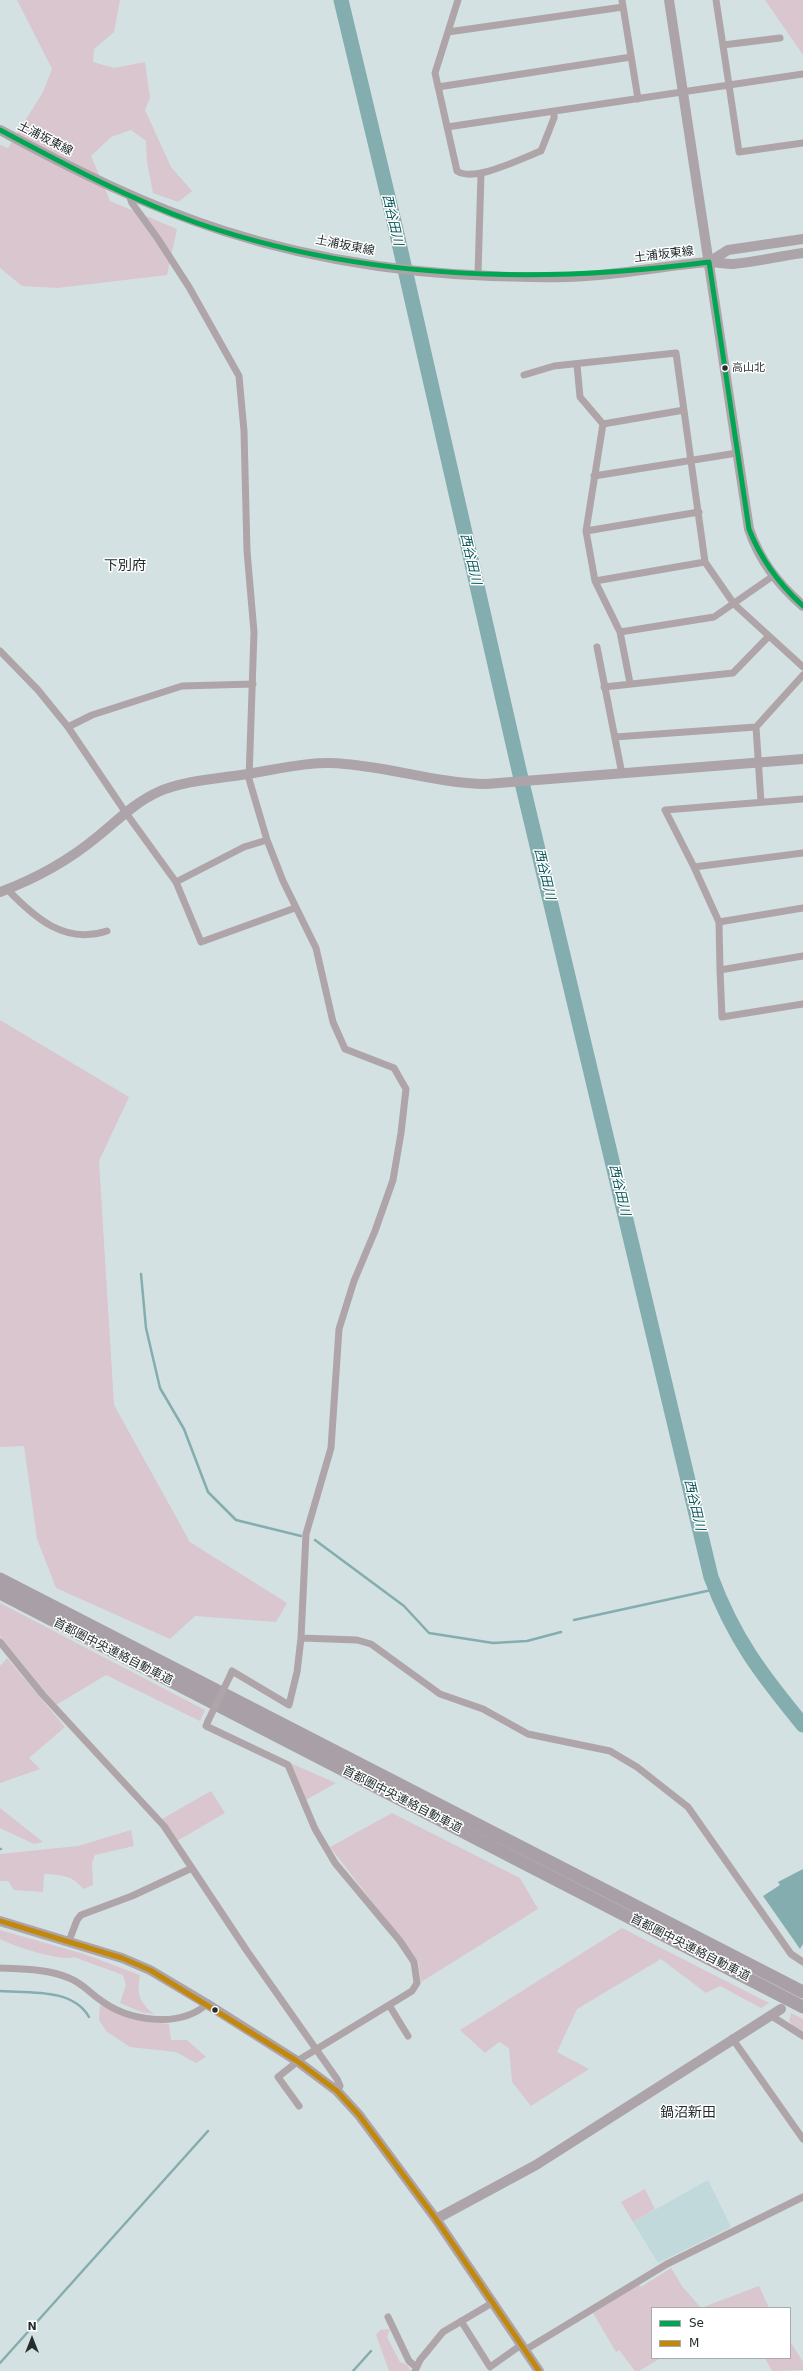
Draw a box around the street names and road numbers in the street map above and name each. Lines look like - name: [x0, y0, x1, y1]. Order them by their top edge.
- street label: 土浦坂東線: [15, 119, 75, 159]
- street label: 土浦坂東線: [314, 233, 376, 259]
- street label: 土浦坂東線: [633, 244, 695, 266]
- street label: 首都圏中央連絡自動車道: [51, 1616, 175, 1688]
- street label: 首都圏中央連絡自動車道: [340, 1764, 464, 1836]
- street label: 首都圏中央連絡自動車道: [628, 1912, 752, 1984]

